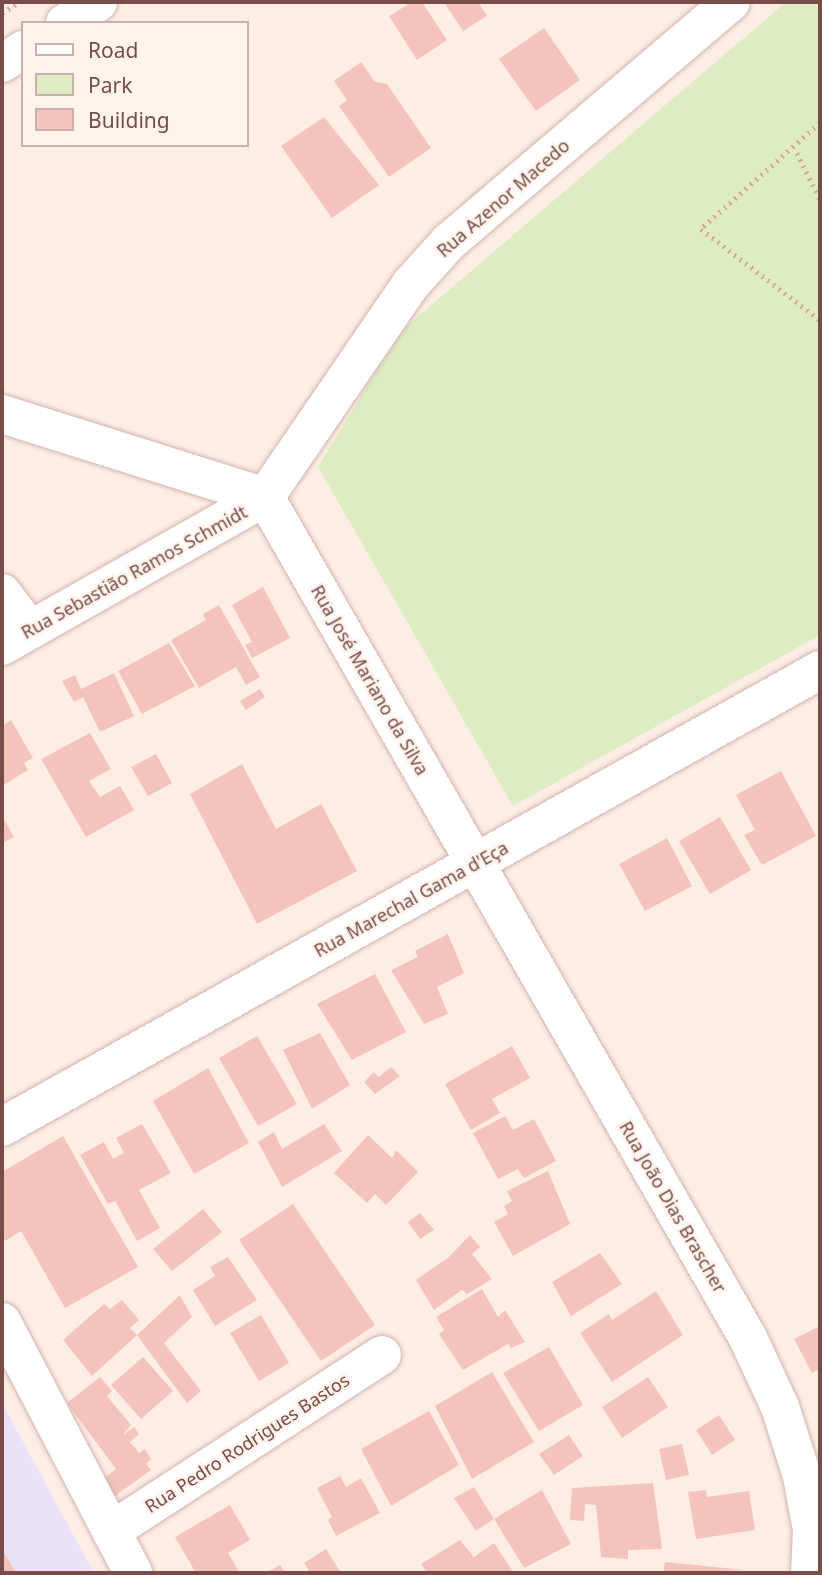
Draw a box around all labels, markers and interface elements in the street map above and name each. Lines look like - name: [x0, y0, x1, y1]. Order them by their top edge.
- legend: [21, 21, 248, 147]
- text: Road: [88, 36, 138, 64]
- text: Park: [88, 71, 132, 99]
- text: Building: [88, 106, 170, 134]
- street label: Rua Azenor Macedo: [432, 135, 574, 261]
- street label: Rua Sebastião Ramos Schmidt: [17, 501, 251, 643]
- street label: Rua José Mariano da Silva: [307, 581, 433, 779]
- street label: Rua Marechal Gama d'Eça: [310, 837, 512, 961]
- street label: Rua João Dias Brascher: [615, 1117, 731, 1297]
- street label: Rua Pedro Rodrigues Bastos: [141, 1369, 353, 1517]

